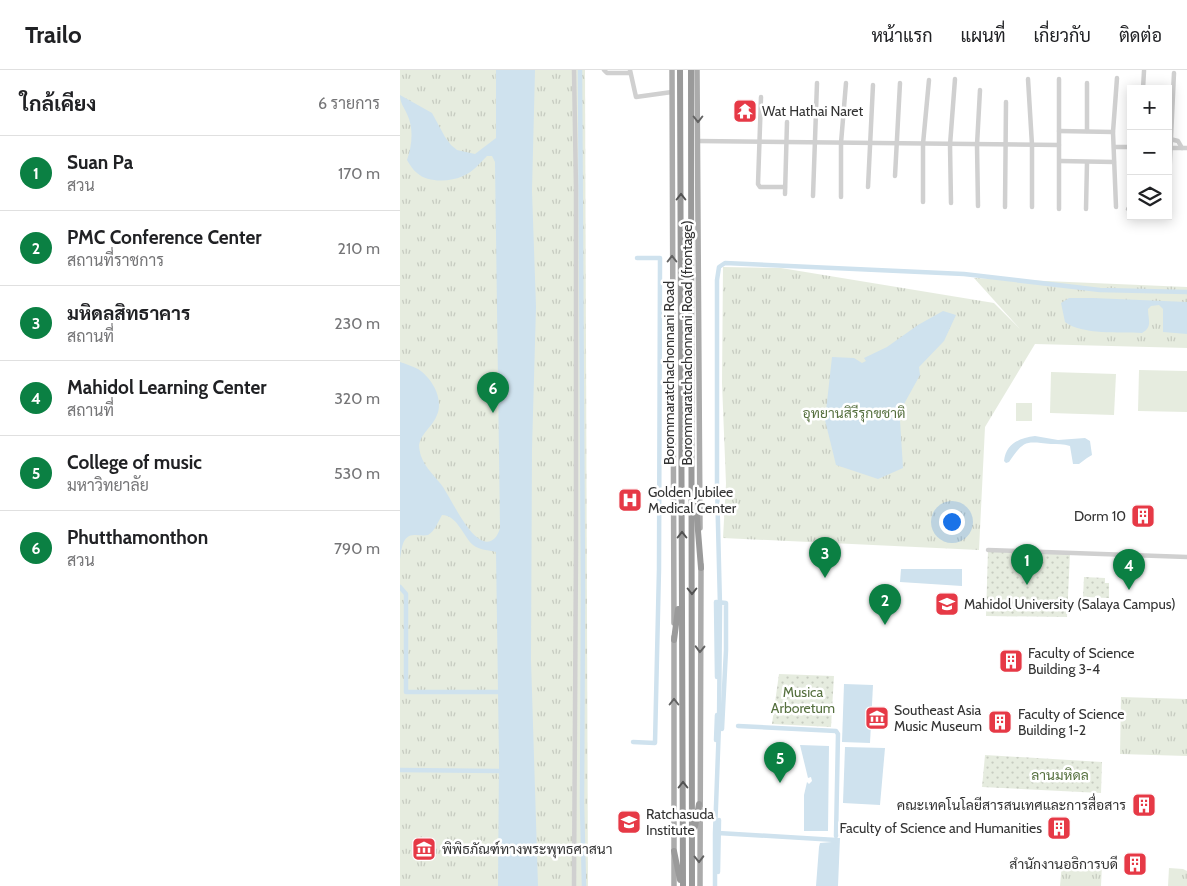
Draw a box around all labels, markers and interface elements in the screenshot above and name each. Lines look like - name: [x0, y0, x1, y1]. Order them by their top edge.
- text: Trailo: [25, 20, 82, 49]
- text: หน้าแรก: [871, 25, 933, 47]
- text: แผนที่: [961, 25, 1005, 47]
- text: เกี่ยวกับ: [1033, 25, 1091, 47]
- text: ติดต่อ: [1119, 25, 1162, 47]
- map controls: [1127, 85, 1172, 220]
- button: +: [1127, 85, 1172, 130]
- text: ใกล้เคียง: [20, 91, 96, 116]
- text: 6 รายการ: [318, 94, 380, 113]
- temple icon: Wat Hathai Naret: [732, 98, 758, 124]
- place label: Wat Hathai Naret: [762, 102, 863, 120]
- one-way arrow: [693, 115, 703, 123]
- button: −: [1127, 130, 1172, 175]
- text: Suan Pa: [67, 151, 133, 174]
- text: 1: [33, 164, 39, 183]
- text: 170 m: [338, 164, 380, 183]
- button: layers: [1127, 175, 1172, 220]
- text: สวน: [67, 176, 95, 195]
- one-way arrow: [676, 193, 686, 201]
- street label: Borommaratchachonnani Road (frontage): [678, 220, 696, 466]
- text: PMC Conference Center: [67, 226, 262, 249]
- text: 2: [32, 239, 40, 258]
- text: 210 m: [338, 239, 380, 258]
- text: สถานที่ราชการ: [67, 251, 164, 270]
- one-way arrow: [667, 254, 677, 262]
- street label: Borommaratchachonnani Road: [660, 281, 678, 465]
- text: มหิดลสิทธาคาร: [67, 302, 190, 325]
- text: 3: [32, 314, 40, 333]
- text: 230 m: [334, 314, 380, 333]
- text: สถานที่: [67, 327, 114, 346]
- pin: 6: [477, 372, 509, 413]
- text: Mahidol Learning Center: [67, 376, 267, 399]
- text: 4: [31, 389, 41, 408]
- text: 320 m: [334, 389, 380, 408]
- text: สถานที่: [67, 401, 114, 420]
- park label: อุทยานสิรีรุกขชาติ: [803, 404, 905, 423]
- text: College of music: [67, 451, 202, 474]
- text: 5: [32, 464, 40, 483]
- text: 530 m: [334, 464, 380, 483]
- text: มหาวิทยาลัย: [67, 476, 149, 495]
- place label: Golden Jubilee Medical Center: [648, 483, 737, 517]
- hospital icon: Golden Jubilee Medical Center: [617, 487, 643, 513]
- building icon: Dorm 10: [1130, 503, 1156, 529]
- place label: Dorm 10: [1074, 507, 1126, 525]
- your location: [939, 509, 965, 535]
- text: Phutthamonthon: [67, 526, 208, 549]
- one-way arrow: [677, 531, 687, 538]
- pin: 3: [809, 537, 841, 578]
- text: 6: [32, 539, 41, 558]
- text: 790 m: [334, 539, 380, 558]
- pin: 1: [1011, 544, 1043, 585]
- pin: 4: [1113, 549, 1145, 590]
- text: สวน: [67, 551, 95, 570]
- pin: 2: [869, 584, 901, 625]
- one-way arrow: [687, 588, 697, 595]
- school or university icon: Mahidol University (Salaya Campus): [934, 591, 960, 617]
- place label: Mahidol University (Salaya Campus): [964, 595, 1176, 613]
- place label: Faculty of Science Building 3-4: [1028, 644, 1134, 678]
- one-way arrow: [695, 645, 705, 653]
- building icon: Faculty of Science Building 3-4: [998, 648, 1024, 674]
- park label: Musica Arboretum: [771, 683, 835, 717]
- one-way arrow: [669, 698, 679, 706]
- place label: Southeast Asia Music Museum: [894, 701, 982, 735]
- museum icon: Southeast Asia Music Museum: [864, 705, 890, 731]
- place label: Faculty of Science Building 1-2: [1018, 705, 1124, 739]
- building icon: Faculty of Science Building 1-2: [987, 709, 1013, 735]
- pin: 5: [764, 742, 796, 783]
- park label: ลานมหิดล: [1031, 766, 1089, 784]
- one-way arrow: [678, 781, 688, 788]
- building icon: คณะเทคโนโลยีสารสนเทศและการสื่อสาร: [1131, 792, 1157, 818]
- place label: คณะเทคโนโลยีสารสนเทศและการสื่อสาร: [897, 793, 1126, 814]
- place label: Ratchasuda Institute: [646, 805, 714, 839]
- school or university icon: Ratchasuda Institute: [616, 809, 642, 835]
- building icon: Faculty of Science and Humanities: [1046, 815, 1072, 841]
- place label: Faculty of Science and Humanities: [839, 819, 1042, 837]
- museum icon: พิพิธภัณฑ์ทางพระพุทธศาสนา: [411, 836, 437, 862]
- place label: พิพิธภัณฑ์ทางพระพุทธศาสนา: [442, 840, 613, 859]
- building icon: สำนักงานอธิการบดี: [1122, 851, 1148, 877]
- place label: สำนักงานอธิการบดี: [1009, 855, 1118, 873]
- one-way arrow: [694, 856, 705, 864]

